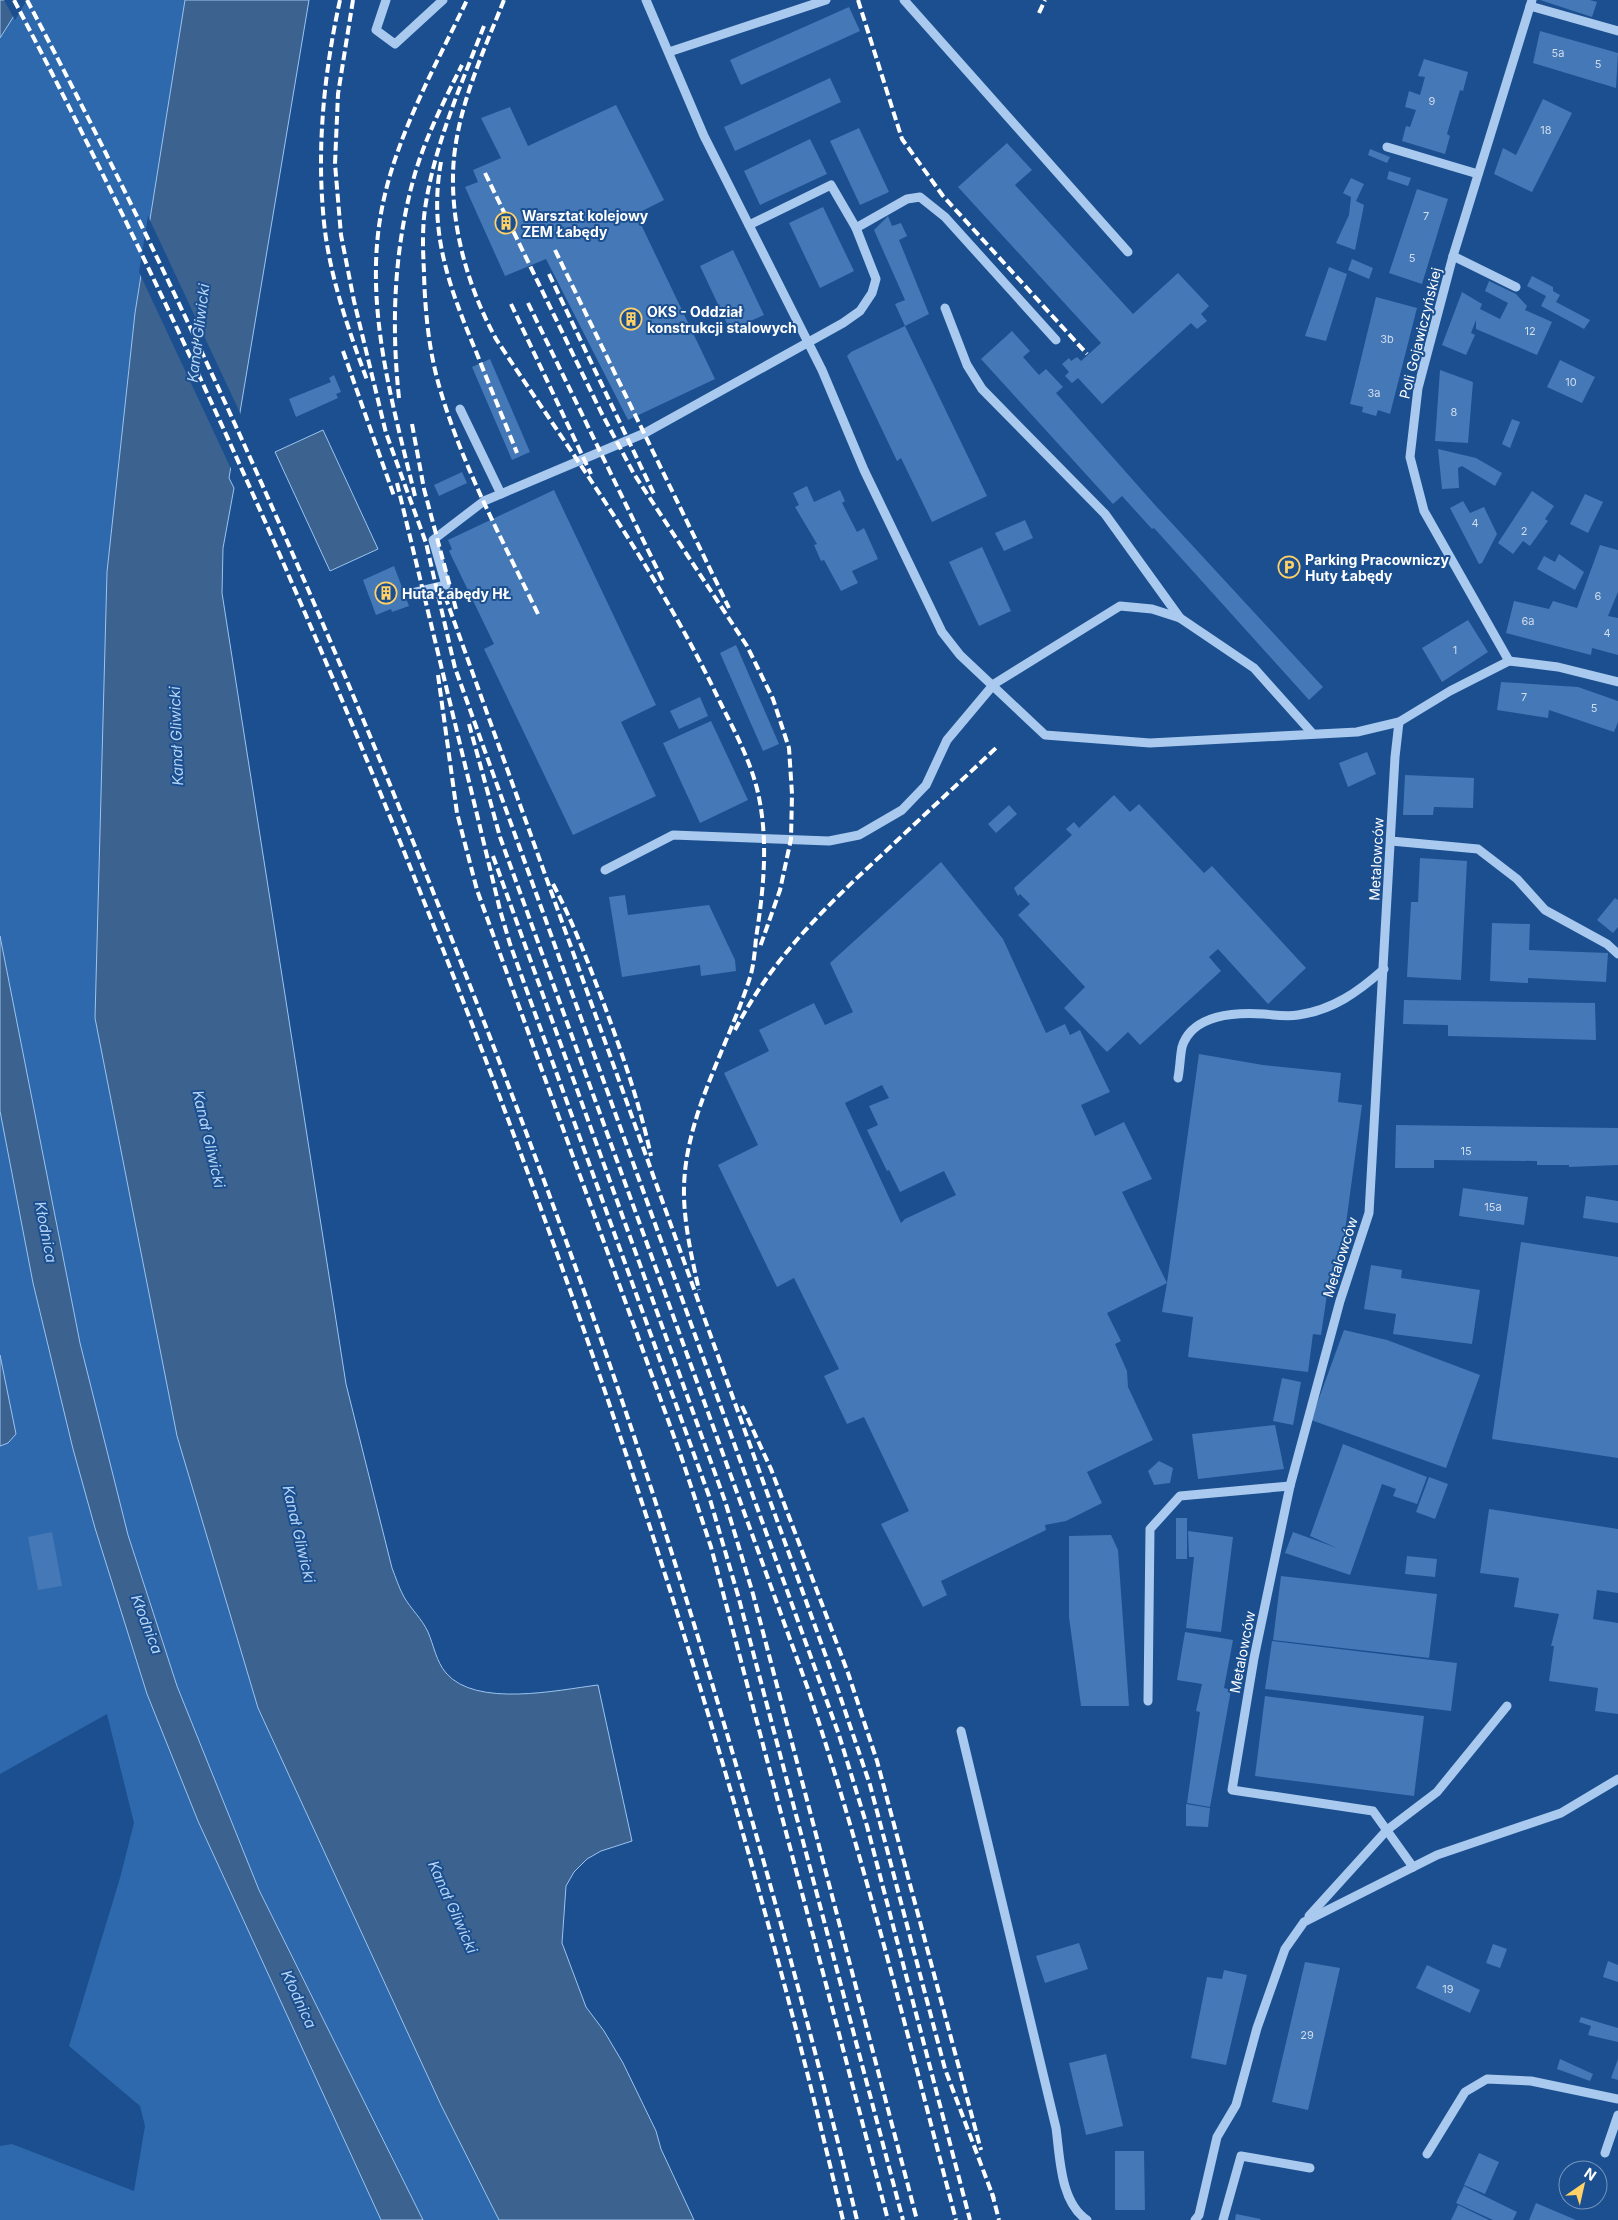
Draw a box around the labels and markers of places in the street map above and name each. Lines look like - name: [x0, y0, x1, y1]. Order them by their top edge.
- place label: Warsztat kolejowy ZEM Łabędy: [522, 207, 649, 240]
- building icon: Warsztat kolejowy ZEM Łabędy: [494, 211, 518, 235]
- place label: OKS - Oddział konstrukcji stalowych: [647, 303, 797, 336]
- building icon: OKS - Oddział konstrukcji stalowych: [619, 307, 643, 331]
- place label: Parking Pracowniczy Huty Łabędy: [1305, 551, 1449, 584]
- parking icon: Parking Pracowniczy Huty Łabędy: [1277, 555, 1301, 579]
- building icon: Huta Łabędy HŁ: [374, 581, 398, 605]
- place label: Huta Łabędy HŁ: [402, 585, 511, 602]

